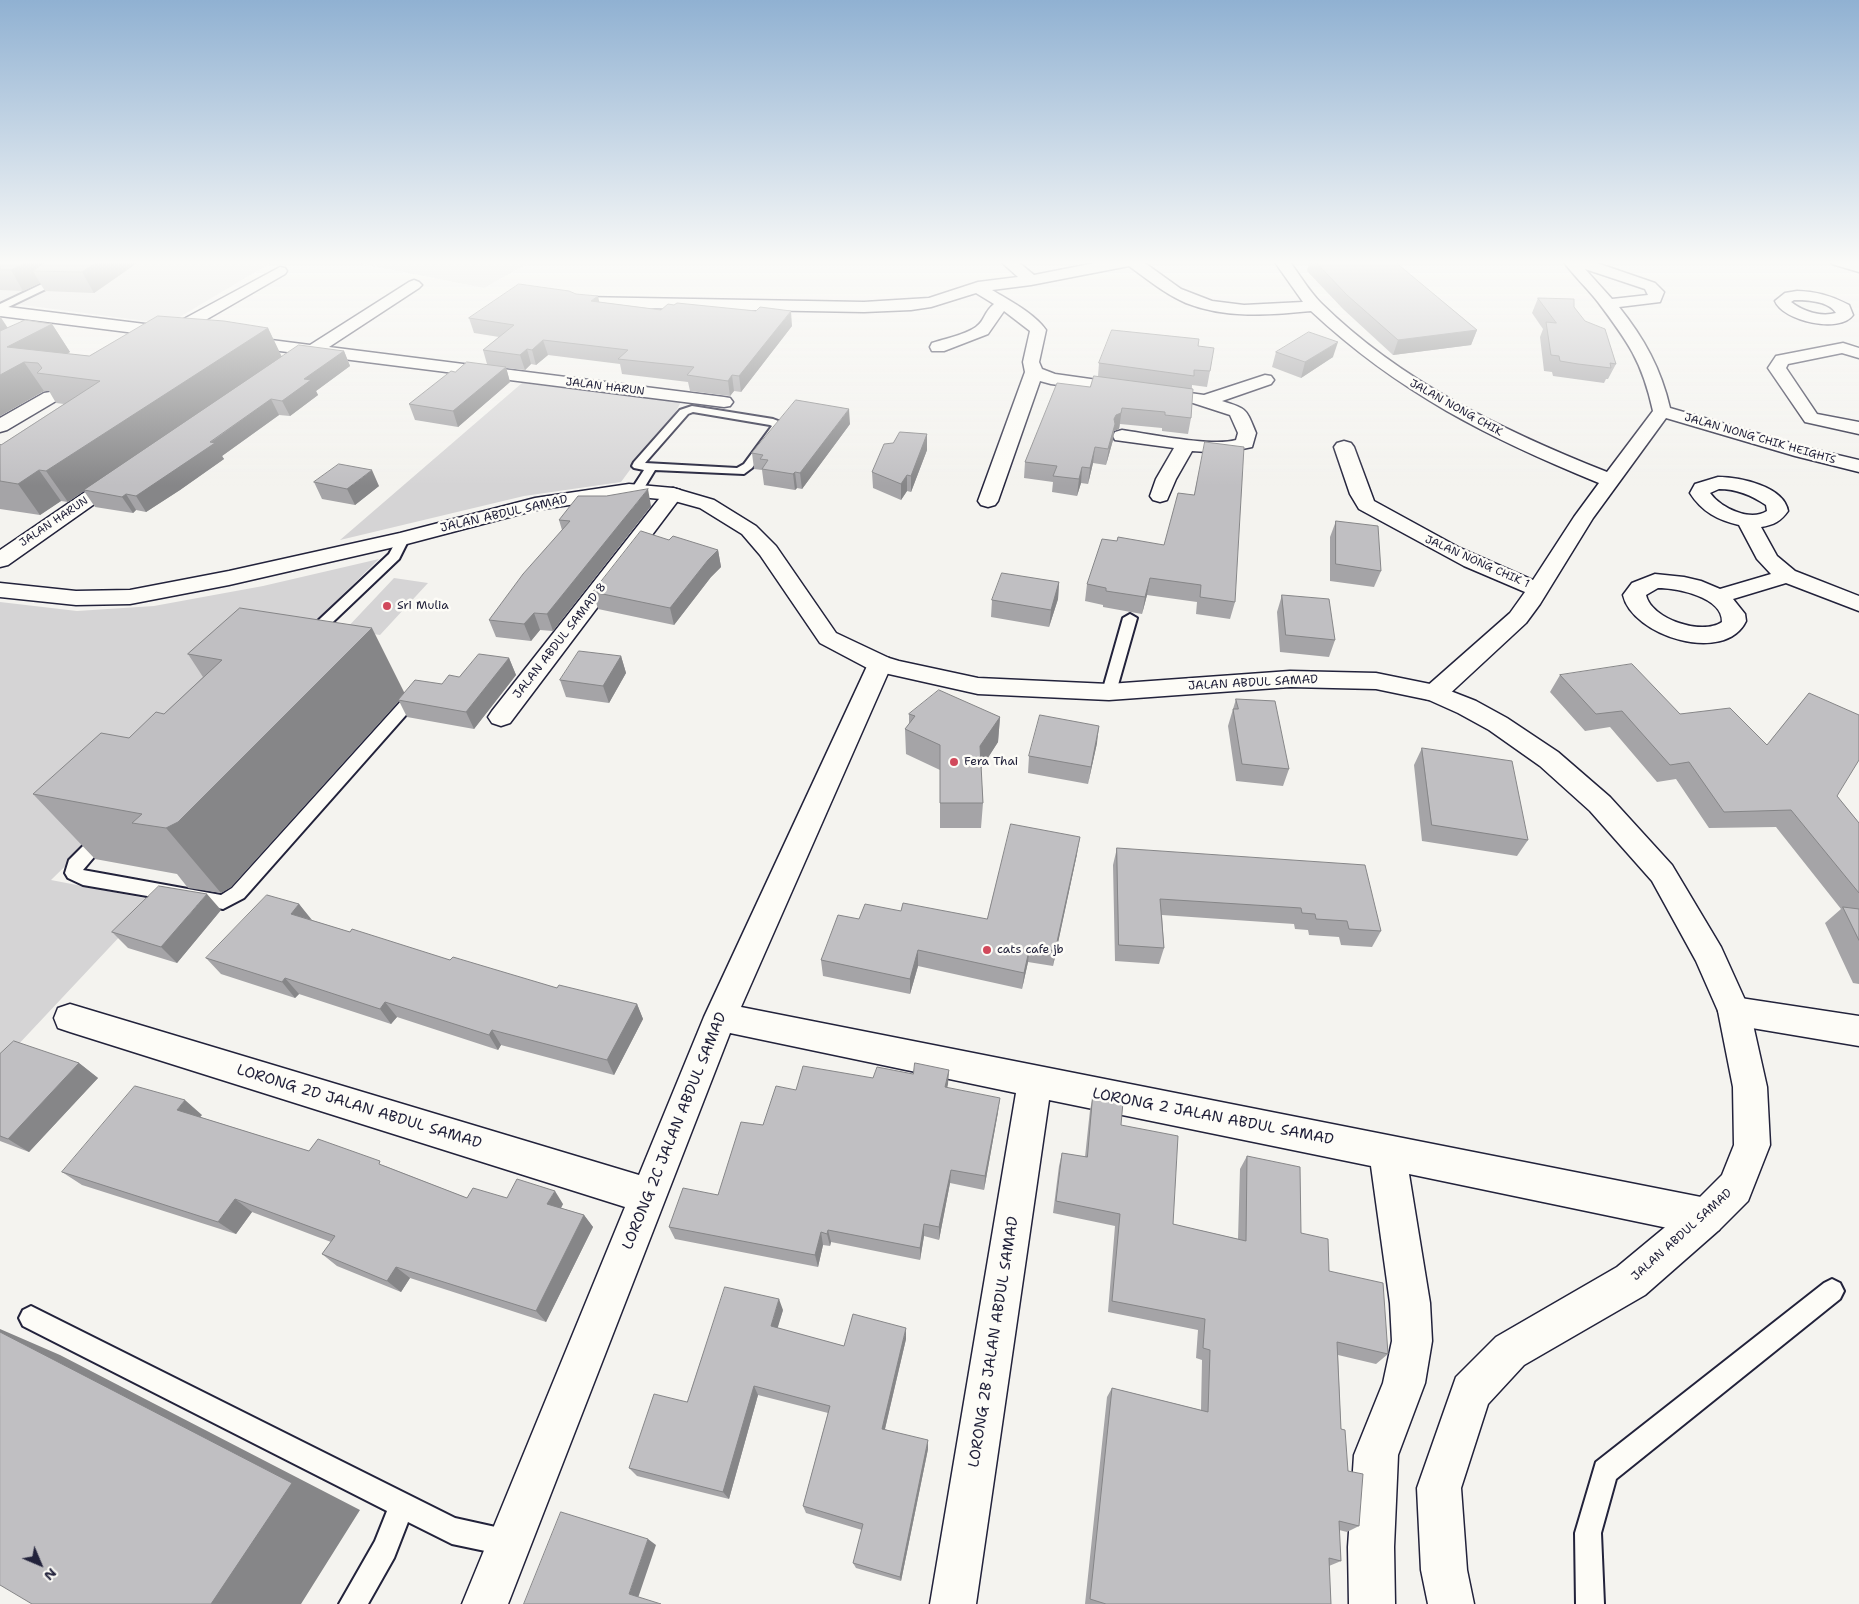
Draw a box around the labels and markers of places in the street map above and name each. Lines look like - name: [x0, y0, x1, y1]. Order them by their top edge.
- place label: Sri Mulia: [397, 599, 449, 613]
- marker: Sri Mulia: [381, 600, 393, 612]
- place label: Fera Thai: [964, 755, 1018, 769]
- marker: Fera Thai: [948, 756, 960, 768]
- place label: cats cafe jb: [997, 943, 1064, 957]
- marker: cats cafe jb: [981, 944, 993, 956]

